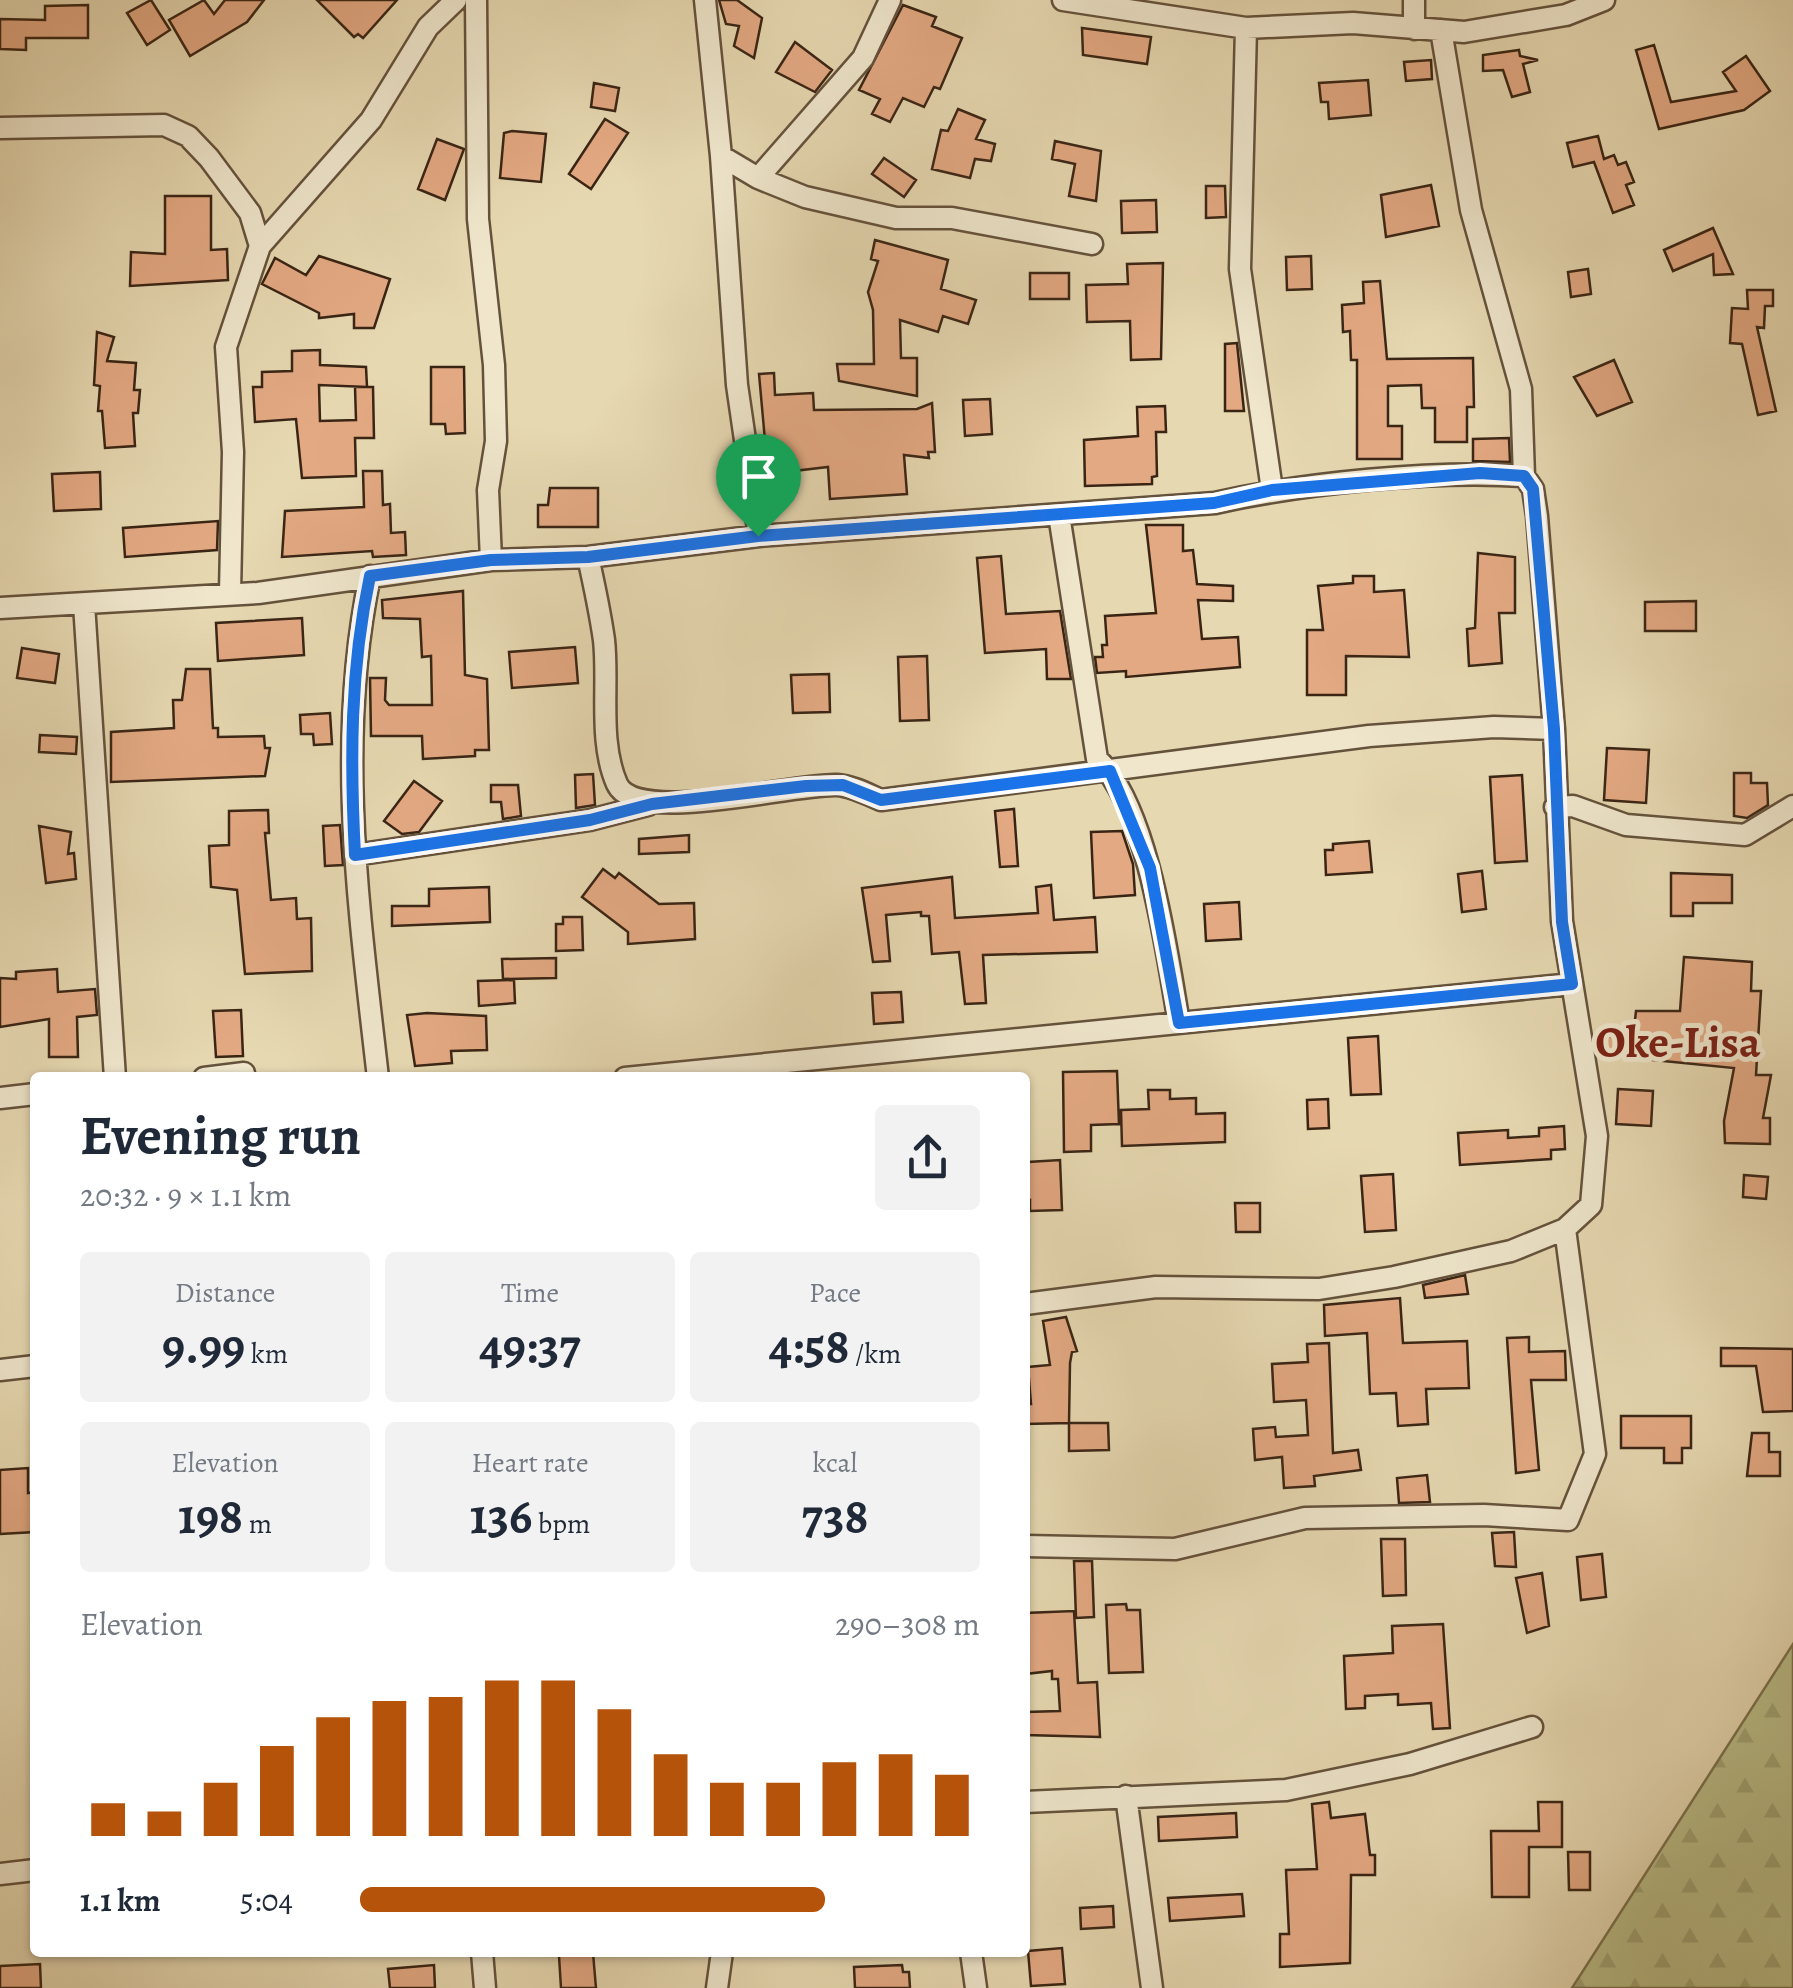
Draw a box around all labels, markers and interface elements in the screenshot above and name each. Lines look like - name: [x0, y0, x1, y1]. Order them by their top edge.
- pin: [716, 434, 801, 537]
- icon: arrive: [731, 449, 786, 504]
- district label: Oke-Lisa: [1595, 1011, 1761, 1073]
- text: Evening run: [80, 1098, 361, 1173]
- button: share: [875, 1105, 980, 1210]
- text: 20:32 · 9 × 1.1 km: [80, 1173, 291, 1217]
- text: Distance: [175, 1274, 275, 1312]
- text: Time: [501, 1274, 559, 1312]
- text: Pace: [809, 1274, 861, 1312]
- text: 9.99: [162, 1312, 245, 1380]
- text: 49:37: [479, 1312, 581, 1380]
- text: 4:58: [769, 1312, 849, 1380]
- text: km: [245, 1335, 288, 1373]
- text: /km: [849, 1335, 901, 1373]
- text: Elevation: [171, 1444, 279, 1482]
- text: Heart rate: [472, 1444, 588, 1482]
- text: kcal: [813, 1444, 857, 1482]
- text: 198: [178, 1482, 243, 1550]
- text: 136: [470, 1482, 532, 1550]
- text: 738: [802, 1482, 868, 1550]
- text: m: [243, 1505, 272, 1543]
- text: bpm: [532, 1505, 590, 1543]
- text: Elevation: [80, 1602, 203, 1646]
- text: 290–308 m: [835, 1602, 980, 1646]
- text: 1.1 km: [80, 1878, 161, 1922]
- text: 5:04: [240, 1878, 293, 1922]

